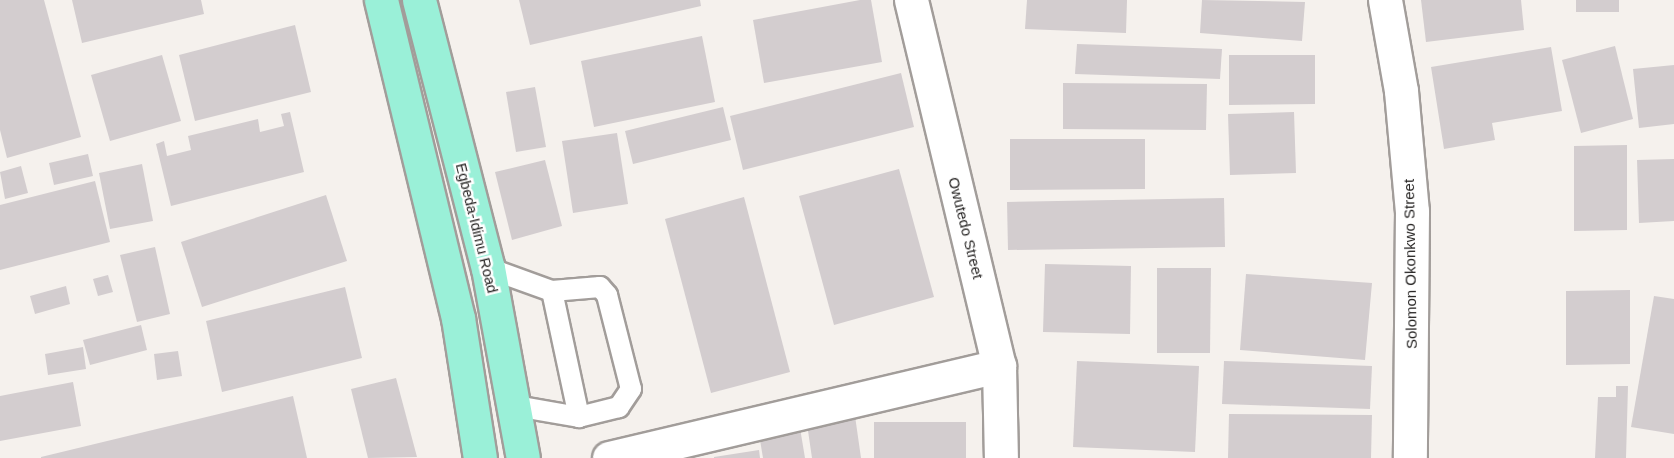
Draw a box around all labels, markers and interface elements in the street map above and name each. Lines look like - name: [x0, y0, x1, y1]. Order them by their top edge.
- street label: Egbeda-Idimu Road: [452, 161, 502, 295]
- street label: Owutedo Street: [945, 175, 987, 281]
- street label: Solomon Okonkwo Street: [1400, 179, 1420, 349]

